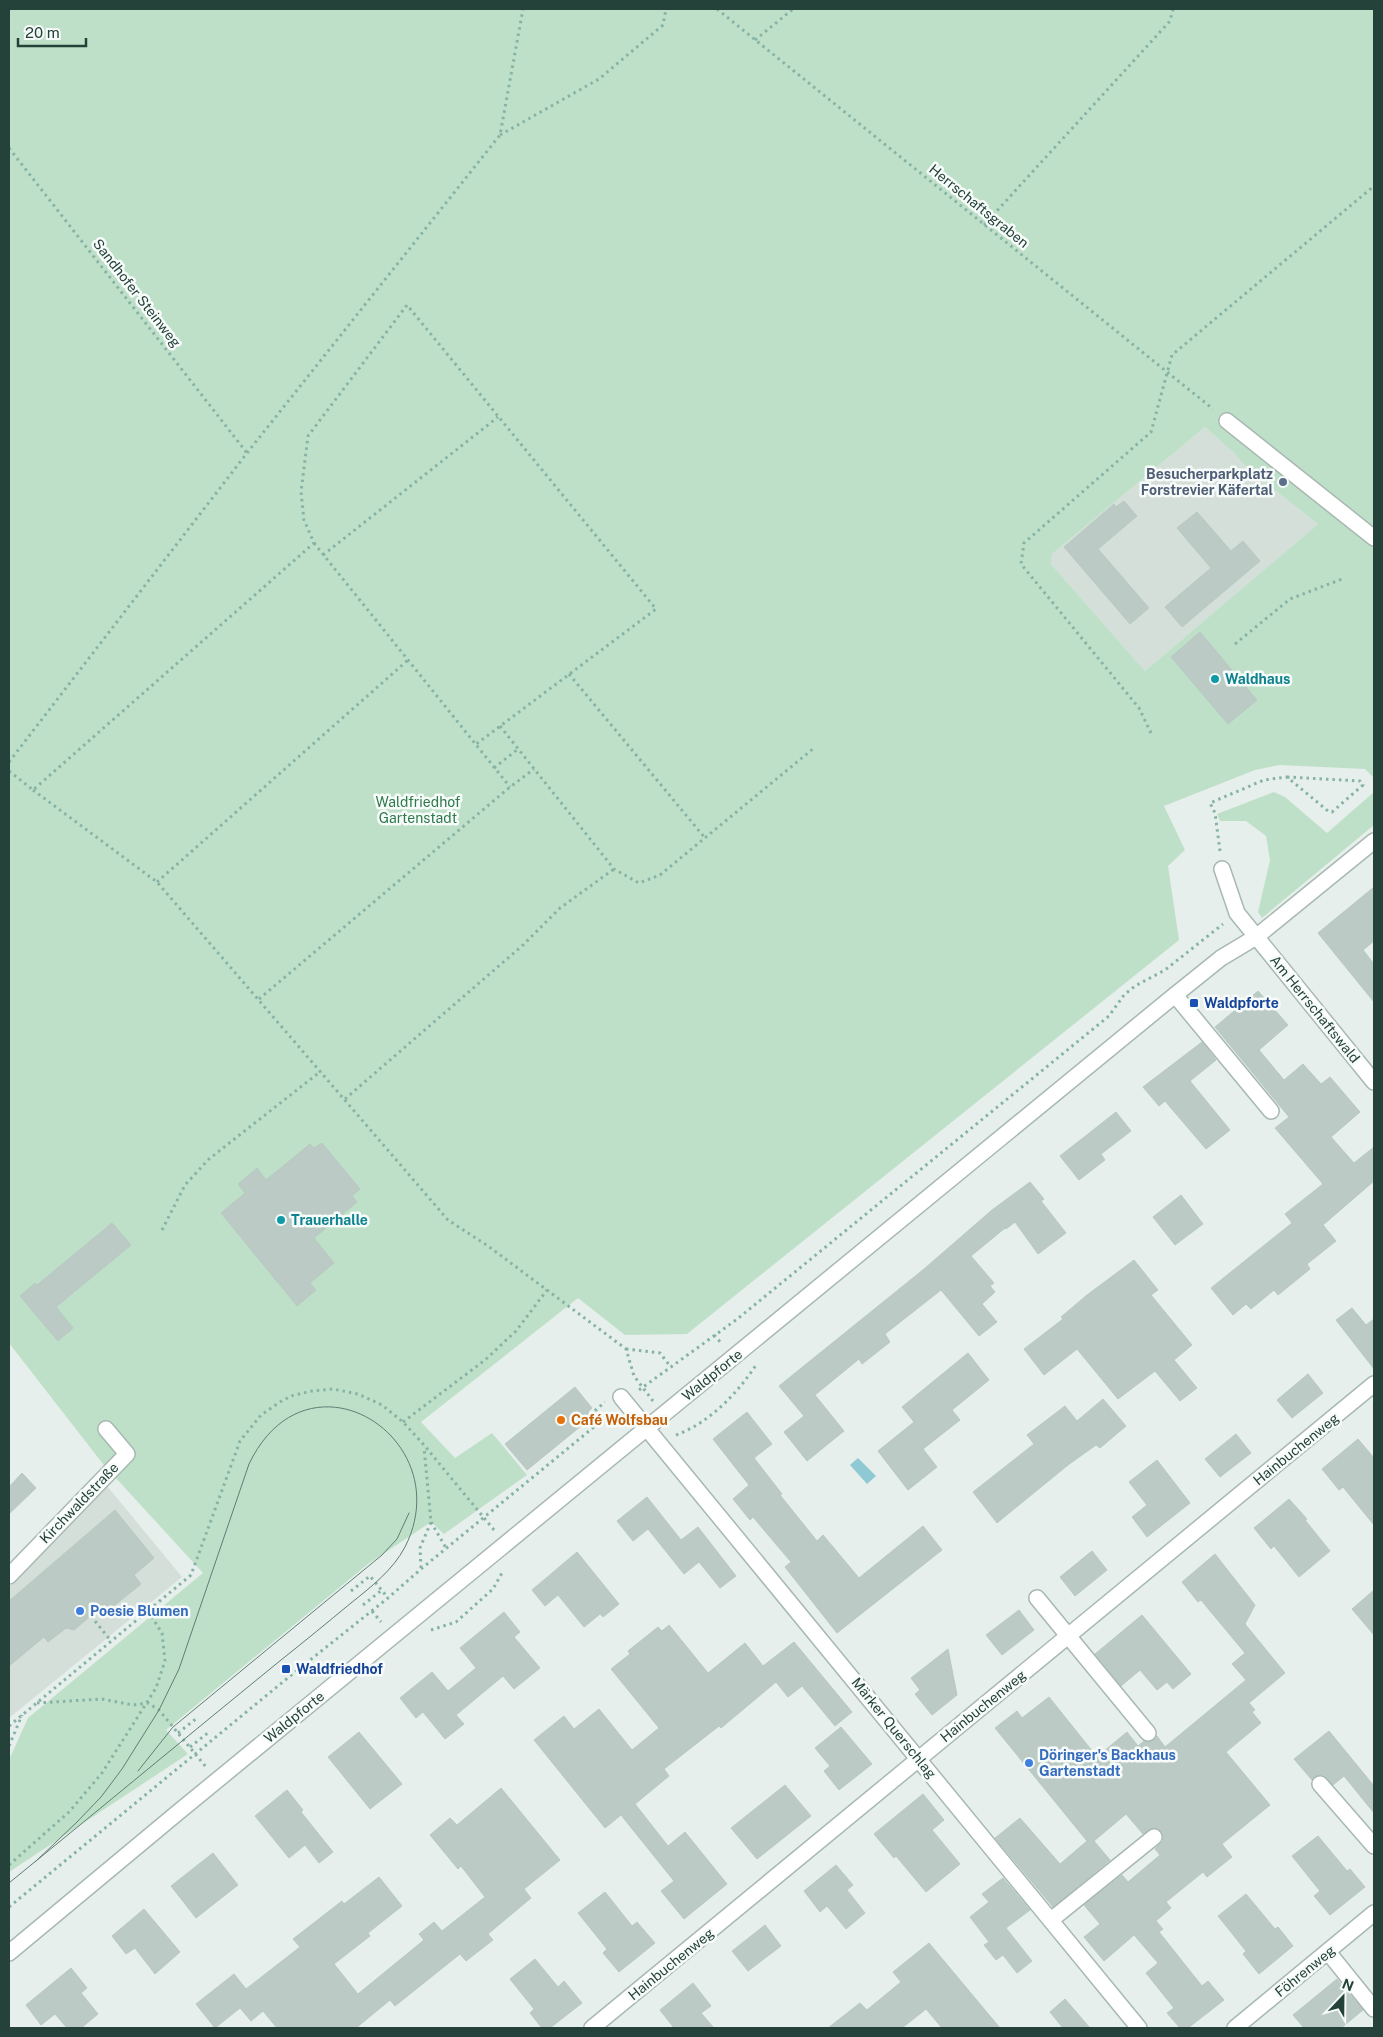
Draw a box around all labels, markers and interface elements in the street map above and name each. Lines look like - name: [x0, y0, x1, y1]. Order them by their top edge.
- scale bar: [18, 15, 85, 47]
- text: 20 m: [25, 24, 60, 41]
- street label: Herrschaftsgraben: [926, 161, 1032, 251]
- street label: Sandhofer Steinweg: [90, 236, 184, 350]
- place label: Besucherparkplatz Forstrevier Käfertal: [1141, 466, 1273, 498]
- marker: Besucherparkplatz Forstrevier Käfertal: [1277, 476, 1289, 488]
- place label: Waldhaus: [1225, 671, 1290, 687]
- marker: Waldhaus: [1209, 673, 1221, 685]
- park label: Waldfriedhof Gartenstadt: [376, 794, 461, 826]
- street label: Am Herrschaftswald: [1267, 952, 1363, 1066]
- place label: Waldpforte: [1204, 995, 1279, 1011]
- marker: Waldpforte: [1188, 997, 1200, 1009]
- place label: Trauerhalle: [291, 1212, 368, 1228]
- marker: Trauerhalle: [275, 1214, 287, 1226]
- street label: Waldpforte: [679, 1346, 745, 1404]
- street label: Hainbuchenweg: [1250, 1409, 1342, 1488]
- place label: Café Wolfsbau: [571, 1412, 668, 1428]
- marker: Café Wolfsbau: [555, 1414, 567, 1426]
- street label: Kirchwaldstraße: [36, 1459, 122, 1547]
- place label: Poesie Blumen: [90, 1603, 189, 1619]
- marker: Poesie Blumen: [74, 1605, 86, 1617]
- place label: Waldfriedhof: [296, 1661, 383, 1677]
- marker: Waldfriedhof: [280, 1663, 292, 1675]
- street label: Hainbuchenweg: [937, 1666, 1029, 1745]
- street label: Märker Querschlag: [848, 1674, 940, 1782]
- street label: Waldpforte: [261, 1688, 327, 1746]
- place label: Döringer's Backhaus Gartenstadt: [1039, 1747, 1176, 1779]
- marker: Döringer's Backhaus Gartenstadt: [1023, 1757, 1035, 1769]
- street label: Hainbuchenweg: [625, 1924, 717, 2003]
- street label: Föhrenweg: [1272, 1942, 1338, 2000]
- north arrow: [1318, 1972, 1368, 2022]
- text: N: [1340, 1975, 1356, 1994]

